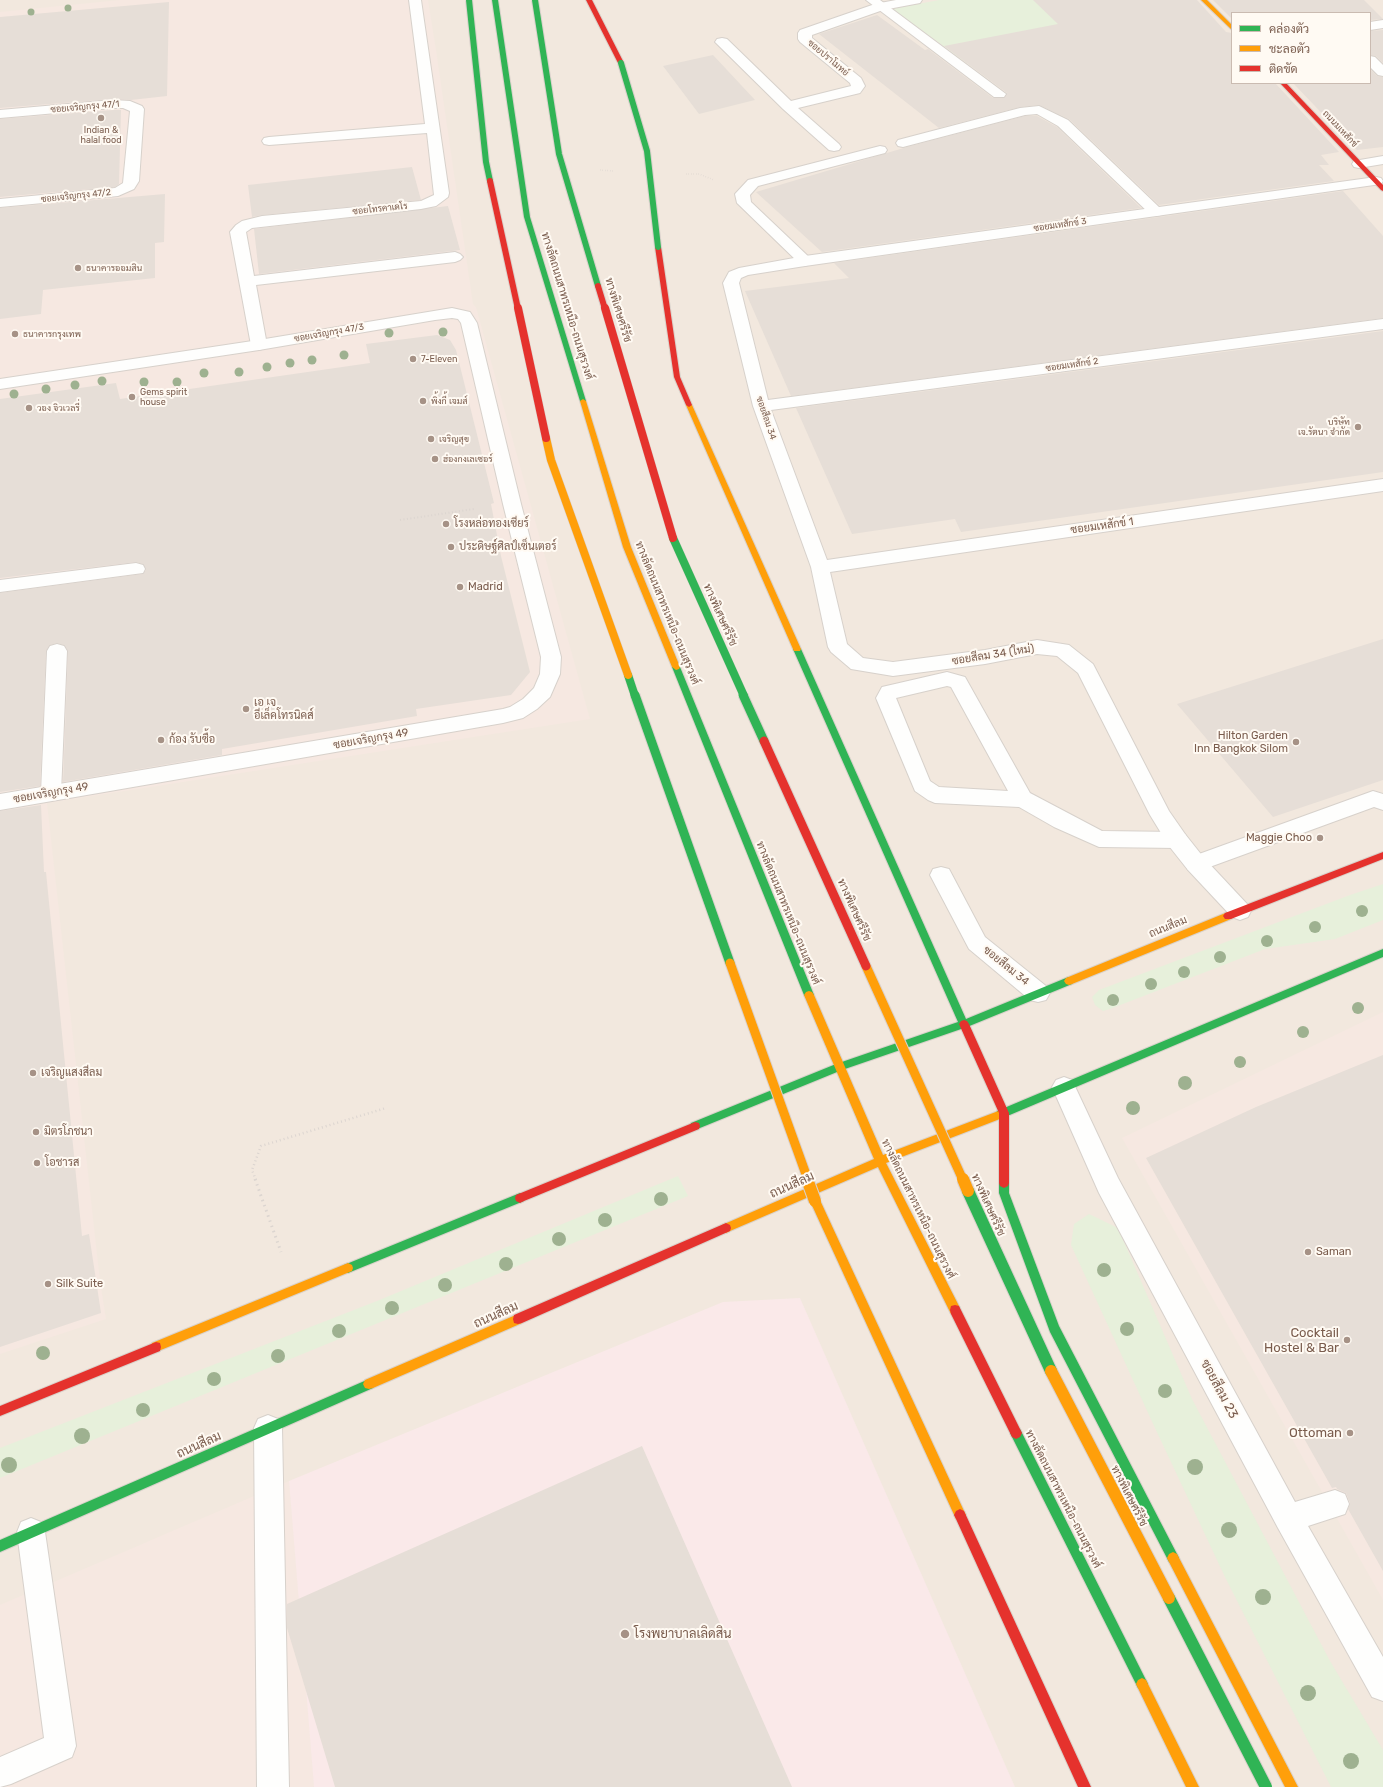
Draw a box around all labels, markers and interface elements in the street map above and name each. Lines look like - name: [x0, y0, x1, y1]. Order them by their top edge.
- legend: [1231, 12, 1371, 84]
- text: คล่องตัว: [1269, 22, 1309, 36]
- street label: ซอยปราโมทย์: [805, 38, 851, 78]
- text: ชะลอตัว: [1269, 42, 1310, 56]
- text: ติดขัด: [1269, 62, 1298, 76]
- street label: ซอยเจริญกรุง 47/1: [50, 99, 120, 115]
- street label: ถนนมเหสักข์: [1320, 108, 1360, 150]
- marker: Indian & halal food: [96, 113, 106, 123]
- place label: Indian & halal food: [80, 125, 122, 146]
- street label: ซอยเจริญกรุง 47/2: [40, 187, 112, 205]
- street label: ซอยโทรคาเดโร: [352, 201, 408, 217]
- street label: ซอยมเหสักข์ 3: [1033, 216, 1087, 234]
- street label: ทางลัดถนนสาทรเหนือ-ถนนสุรวงศ์: [538, 231, 596, 381]
- marker: ธนาคารออมสิน: [73, 263, 83, 273]
- place label: ธนาคารออมสิน: [86, 263, 142, 273]
- street label: ทางพิเศษศรีรัช: [602, 276, 634, 344]
- street label: ซอยเจริญกรุง 47/3: [293, 322, 365, 344]
- marker: ธนาคารกรุงเทพ: [10, 329, 20, 339]
- place label: ธนาคารกรุงเทพ: [23, 329, 81, 339]
- marker: 7-Eleven: [408, 354, 418, 364]
- place label: 7-Eleven: [421, 354, 457, 364]
- street label: ซอยมเหสักข์ 2: [1045, 356, 1099, 374]
- place label: Gems spirit house: [140, 387, 187, 408]
- marker: Gems spirit house: [127, 392, 137, 402]
- street label: ซอยสีลม 34: [754, 395, 778, 441]
- marker: พิ้งกี้ เจมส์: [418, 396, 428, 406]
- place label: พิ้งกี้ เจมส์: [431, 396, 467, 406]
- marker: วอง จิวเวลรี่: [24, 403, 34, 413]
- place label: วอง จิวเวลรี่: [37, 403, 80, 413]
- place label: บริษัท เจ.รัตนา จำกัด: [1298, 417, 1350, 438]
- marker: บริษัท เจ.รัตนา จำกัด: [1353, 422, 1363, 432]
- marker: เจริญสุข: [426, 434, 436, 444]
- place label: เจริญสุข: [439, 434, 469, 444]
- marker: ฮ่องกงเลเซอร์: [430, 454, 440, 464]
- place label: ฮ่องกงเลเซอร์: [443, 454, 493, 464]
- street label: ซอยมเหสักข์ 1: [1070, 515, 1134, 537]
- place label: โรงหล่อทองเซียร์: [454, 517, 529, 531]
- marker: โรงหล่อทองเซียร์: [441, 519, 451, 529]
- street label: ทางลัดถนนสาทรเหนือ-ถนนสุรวงศ์: [632, 539, 702, 687]
- place label: ประดิษฐ์ศิลป์เซ็นเตอร์: [459, 540, 557, 554]
- marker: ประดิษฐ์ศิลป์เซ็นเตอร์: [446, 542, 456, 552]
- place label: Madrid: [468, 580, 503, 594]
- marker: Madrid: [455, 582, 465, 592]
- street label: ทางพิเศษศรีรัช: [700, 582, 740, 648]
- street label: ซอยสีลม 34 (ใหม่): [951, 642, 1035, 668]
- place label: เอ เจ อีเล็คโทรนิคส์: [254, 696, 314, 722]
- marker: เอ เจ อีเล็คโทรนิคส์: [241, 704, 251, 714]
- street label: ซอยเจริญกรุง 49: [332, 726, 410, 752]
- place label: Hilton Garden Inn Bangkok Silom: [1194, 729, 1288, 755]
- place label: ก้อง รับซื้อ: [169, 733, 215, 747]
- marker: ก้อง รับซื้อ: [156, 735, 166, 745]
- marker: Hilton Garden Inn Bangkok Silom: [1291, 737, 1301, 747]
- street label: ซอยเจริญกรุง 49: [12, 780, 90, 806]
- place label: Maggie Choo: [1246, 831, 1312, 845]
- marker: Maggie Choo: [1315, 833, 1325, 843]
- street label: ทางลัดถนนสาทรเหนือ-ถนนสุรวงศ์: [753, 839, 823, 987]
- street label: ทางพิเศษศรีรัช: [834, 877, 874, 943]
- street label: ถนนสีลม: [1147, 913, 1189, 941]
- street label: ซอยสีลม 34: [980, 944, 1032, 988]
- place label: เจริญแสงสีลม: [41, 1066, 102, 1080]
- marker: เจริญแสงสีลม: [28, 1068, 38, 1078]
- place label: มิตรโภชนา: [44, 1125, 93, 1139]
- marker: มิตรโภชนา: [31, 1127, 41, 1137]
- street label: ทางลัดถนนสาทรเหนือ-ถนนสุรวงศ์: [878, 1137, 958, 1281]
- place label: โอชารส: [45, 1156, 79, 1170]
- marker: โอชารส: [32, 1158, 42, 1168]
- street label: ถนนสีลม: [767, 1168, 817, 1202]
- street label: ทางพิเศษศรีรัช: [968, 1172, 1008, 1238]
- place label: Saman: [1316, 1245, 1351, 1259]
- marker: Saman: [1303, 1247, 1313, 1257]
- place label: Silk Suite: [56, 1277, 103, 1291]
- marker: Silk Suite: [43, 1279, 53, 1289]
- street label: ถนนสีลม: [471, 1298, 521, 1332]
- place label: Cocktail Hostel & Bar: [1264, 1325, 1339, 1356]
- marker: Cocktail Hostel & Bar: [1342, 1335, 1352, 1345]
- street label: ซอยสีลม 23: [1197, 1357, 1241, 1421]
- place label: Ottoman: [1289, 1425, 1342, 1441]
- street label: ถนนสีลม: [174, 1428, 224, 1462]
- street label: ทางลัดถนนสาทรเหนือ-ถนนสุรวงศ์: [1022, 1428, 1104, 1570]
- marker: Ottoman: [1345, 1428, 1355, 1438]
- street label: ทางพิเศษศรีรัช: [1108, 1463, 1150, 1529]
- place label: โรงพยาบาลเลิดสิน: [634, 1626, 732, 1642]
- marker: โรงพยาบาลเลิดสิน: [619, 1628, 631, 1640]

